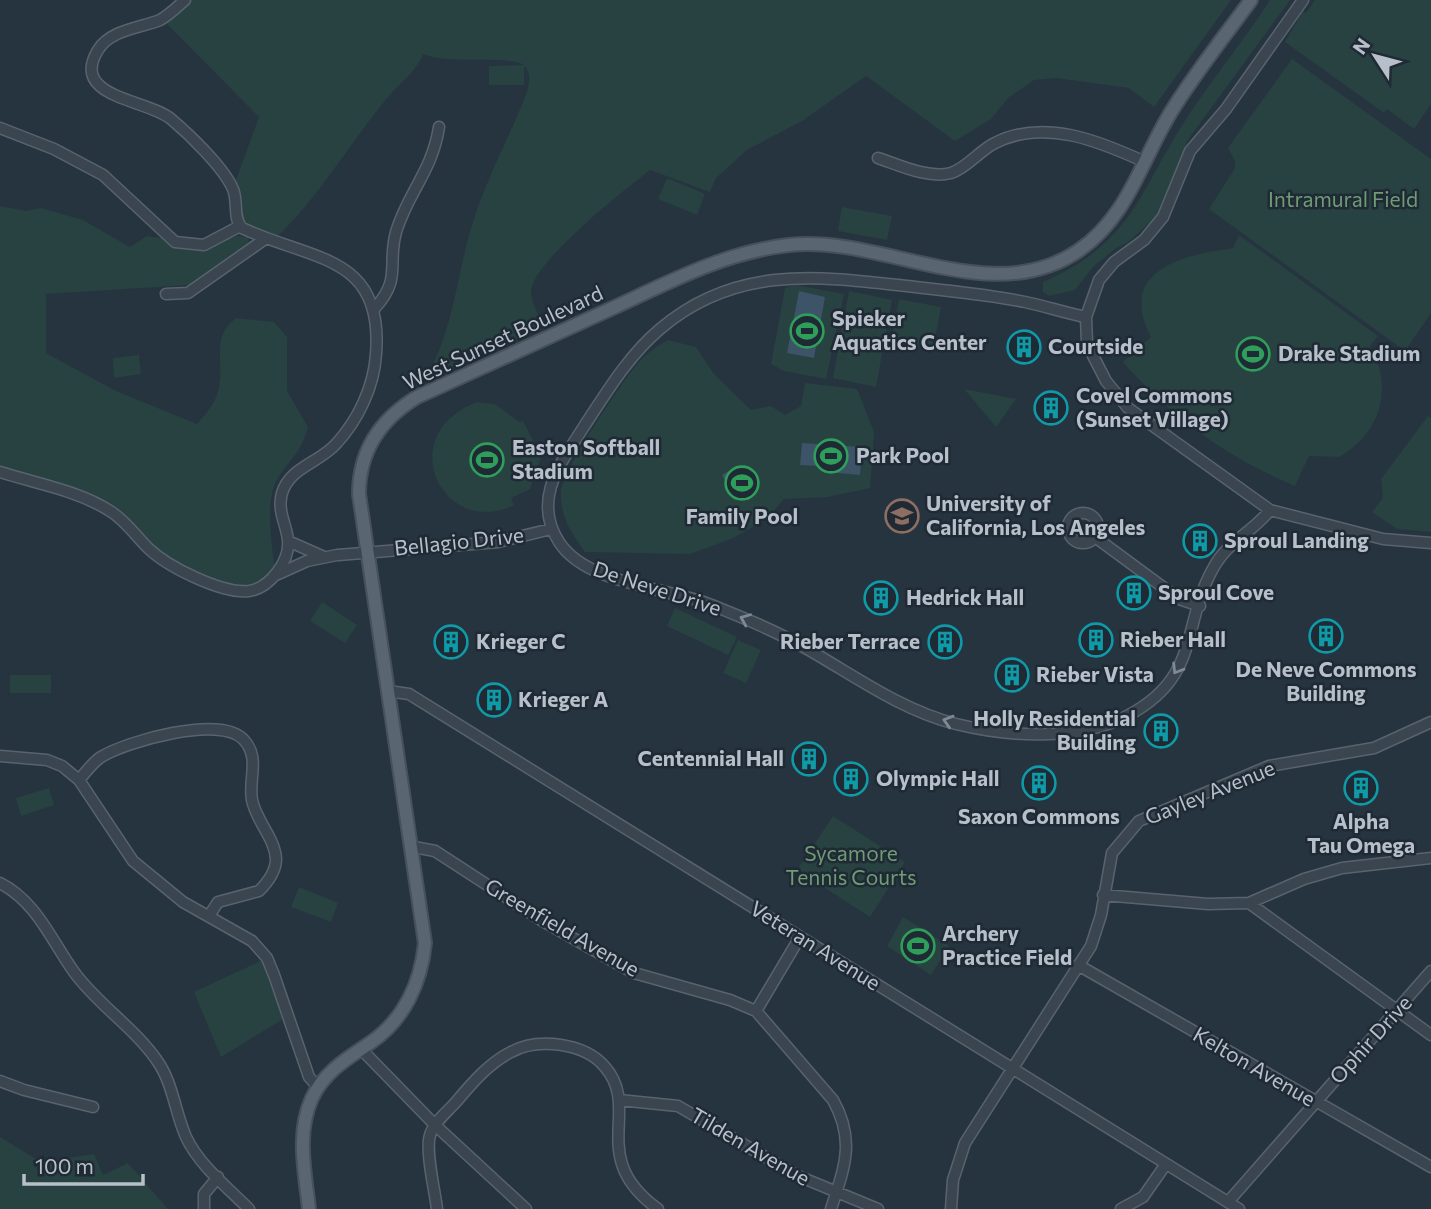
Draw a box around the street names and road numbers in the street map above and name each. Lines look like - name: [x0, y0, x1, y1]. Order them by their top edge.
- street label: West Sunset Boulevard: [398, 279, 606, 394]
- street label: Bellagio Drive: [393, 521, 525, 560]
- street label: De Neve Drive: [590, 555, 725, 620]
- street label: Gayley Avenue: [1141, 754, 1278, 829]
- street label: Greenfield Avenue: [481, 872, 644, 981]
- street label: Veteran Avenue: [746, 895, 885, 995]
- street label: Ophir Drive: [1324, 990, 1416, 1088]
- street label: Kelton Avenue: [1189, 1021, 1320, 1111]
- street label: Tilden Avenue: [687, 1102, 815, 1190]

